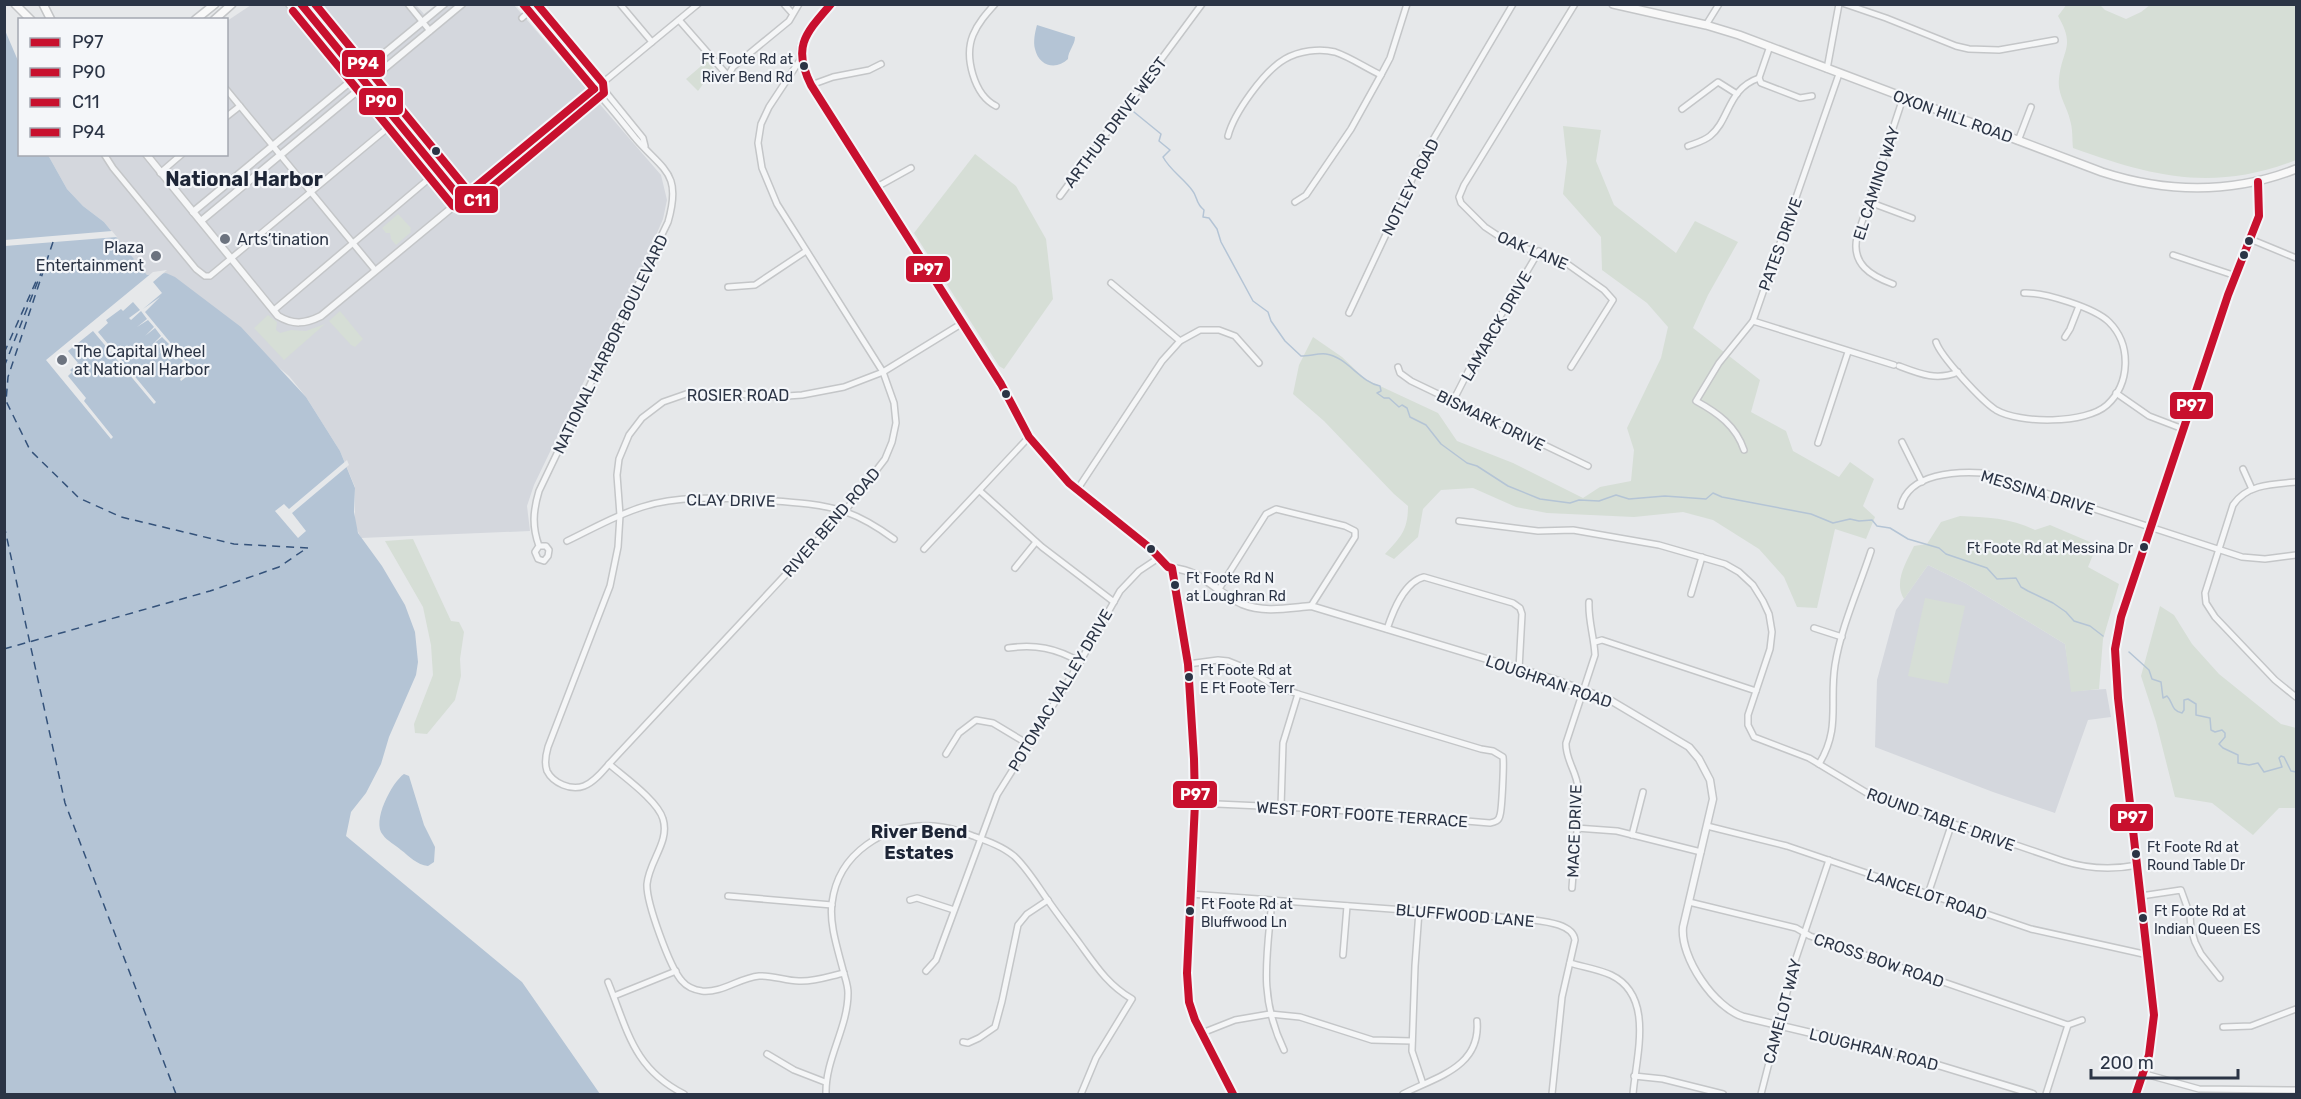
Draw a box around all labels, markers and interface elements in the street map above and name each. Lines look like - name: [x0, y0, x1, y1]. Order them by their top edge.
- legend: [18, 18, 228, 156]
- text: P97: [72, 31, 103, 53]
- line badge: P94: [341, 49, 386, 78]
- place label: Ft Foote Rd at River Bend Rd: [701, 51, 794, 86]
- street label: ARTHUR DRIVE WEST: [1060, 53, 1171, 191]
- text: P94: [347, 54, 379, 73]
- marker: Ft Foote Rd at River Bend Rd: [798, 60, 810, 72]
- text: P90: [72, 61, 106, 83]
- street label: OXON HILL ROAD: [1890, 86, 2015, 147]
- line badge: P90: [358, 87, 404, 116]
- text: C11: [72, 91, 99, 113]
- text: P90: [365, 92, 397, 111]
- text: P94: [72, 121, 105, 143]
- street label: EL CAMINO WAY: [1849, 124, 1904, 242]
- street label: NOTLEY ROAD: [1378, 136, 1443, 239]
- unlabelled marker: [430, 145, 442, 157]
- district label: National Harbor: [165, 167, 323, 191]
- line badge: C11: [454, 185, 499, 214]
- text: C11: [463, 191, 491, 210]
- street label: PATES DRIVE: [1755, 195, 1806, 293]
- street label: OAK LANE: [1494, 227, 1571, 274]
- place label: Arts’tination: [237, 230, 329, 249]
- marker: Arts’tination: [218, 232, 232, 246]
- street label: NATIONAL HARBOR BOULEVARD: [549, 232, 672, 457]
- unlabelled marker: [2243, 235, 2255, 247]
- place label: Plaza Entertainment: [36, 238, 144, 275]
- marker: Plaza Entertainment: [149, 249, 163, 263]
- unlabelled marker: [2238, 249, 2250, 261]
- line badge: P97: [905, 255, 951, 283]
- text: P97: [913, 260, 943, 279]
- street label: LAMARCK DRIVE: [1457, 268, 1536, 385]
- place label: The Capital Wheel at National Harbor: [74, 342, 210, 379]
- marker: The Capital Wheel at National Harbor: [55, 353, 69, 367]
- street label: ROSIER ROAD: [687, 386, 789, 405]
- street label: BISMARK DRIVE: [1433, 386, 1548, 455]
- unlabelled marker: [1000, 388, 1012, 400]
- line badge: P97: [2169, 391, 2214, 420]
- text: P97: [2176, 396, 2206, 415]
- street label: RIVER BEND ROAD: [779, 464, 884, 581]
- street label: MESSINA DRIVE: [1979, 466, 2097, 519]
- street label: CLAY DRIVE: [686, 490, 776, 511]
- place label: Ft Foote Rd at Messina Dr: [1967, 540, 2134, 557]
- marker: Ft Foote Rd at Messina Dr: [2138, 541, 2150, 553]
- unlabelled marker: [1145, 543, 1157, 555]
- place label: Ft Foote Rd N at Loughran Rd: [1186, 570, 1286, 605]
- marker: Ft Foote Rd N at Loughran Rd: [1169, 579, 1181, 591]
- street label: POTOMAC VALLEY DRIVE: [1004, 606, 1116, 775]
- street label: LOUGHRAN ROAD: [1483, 651, 1614, 712]
- place label: Ft Foote Rd at E Ft Foote Terr: [1200, 662, 1295, 697]
- marker: Ft Foote Rd at E Ft Foote Terr: [1183, 671, 1195, 683]
- line badge: P97: [1172, 780, 1218, 809]
- street label: MACE DRIVE: [1563, 784, 1586, 878]
- street label: ROUND TABLE DRIVE: [1864, 784, 2018, 855]
- text: P97: [1180, 785, 1210, 804]
- street label: WEST FORT FOOTE TERRACE: [1255, 798, 1469, 831]
- line badge: P97: [2109, 803, 2154, 832]
- text: P97: [2117, 808, 2147, 827]
- district label: River Bend Estates: [871, 821, 967, 864]
- place label: Ft Foote Rd at Round Table Dr: [2147, 839, 2246, 874]
- marker: Ft Foote Rd at Round Table Dr: [2130, 848, 2142, 860]
- street label: LANCELOT ROAD: [1864, 865, 1990, 924]
- place label: Ft Foote Rd at Bluffwood Ln: [1201, 896, 1293, 931]
- street label: BLUFFWOOD LANE: [1395, 900, 1535, 931]
- place label: Ft Foote Rd at Indian Queen ES: [2154, 903, 2261, 938]
- marker: Ft Foote Rd at Bluffwood Ln: [1184, 905, 1196, 917]
- marker: Ft Foote Rd at Indian Queen ES: [2137, 912, 2149, 924]
- street label: CROSS BOW ROAD: [1811, 929, 1946, 992]
- street label: CAMELOT WAY: [1759, 957, 1806, 1066]
- street label: LOUGHRAN ROAD: [1807, 1024, 1940, 1075]
- scale bar: [2091, 1042, 2238, 1080]
- text: 200 m: [2100, 1052, 2154, 1074]

